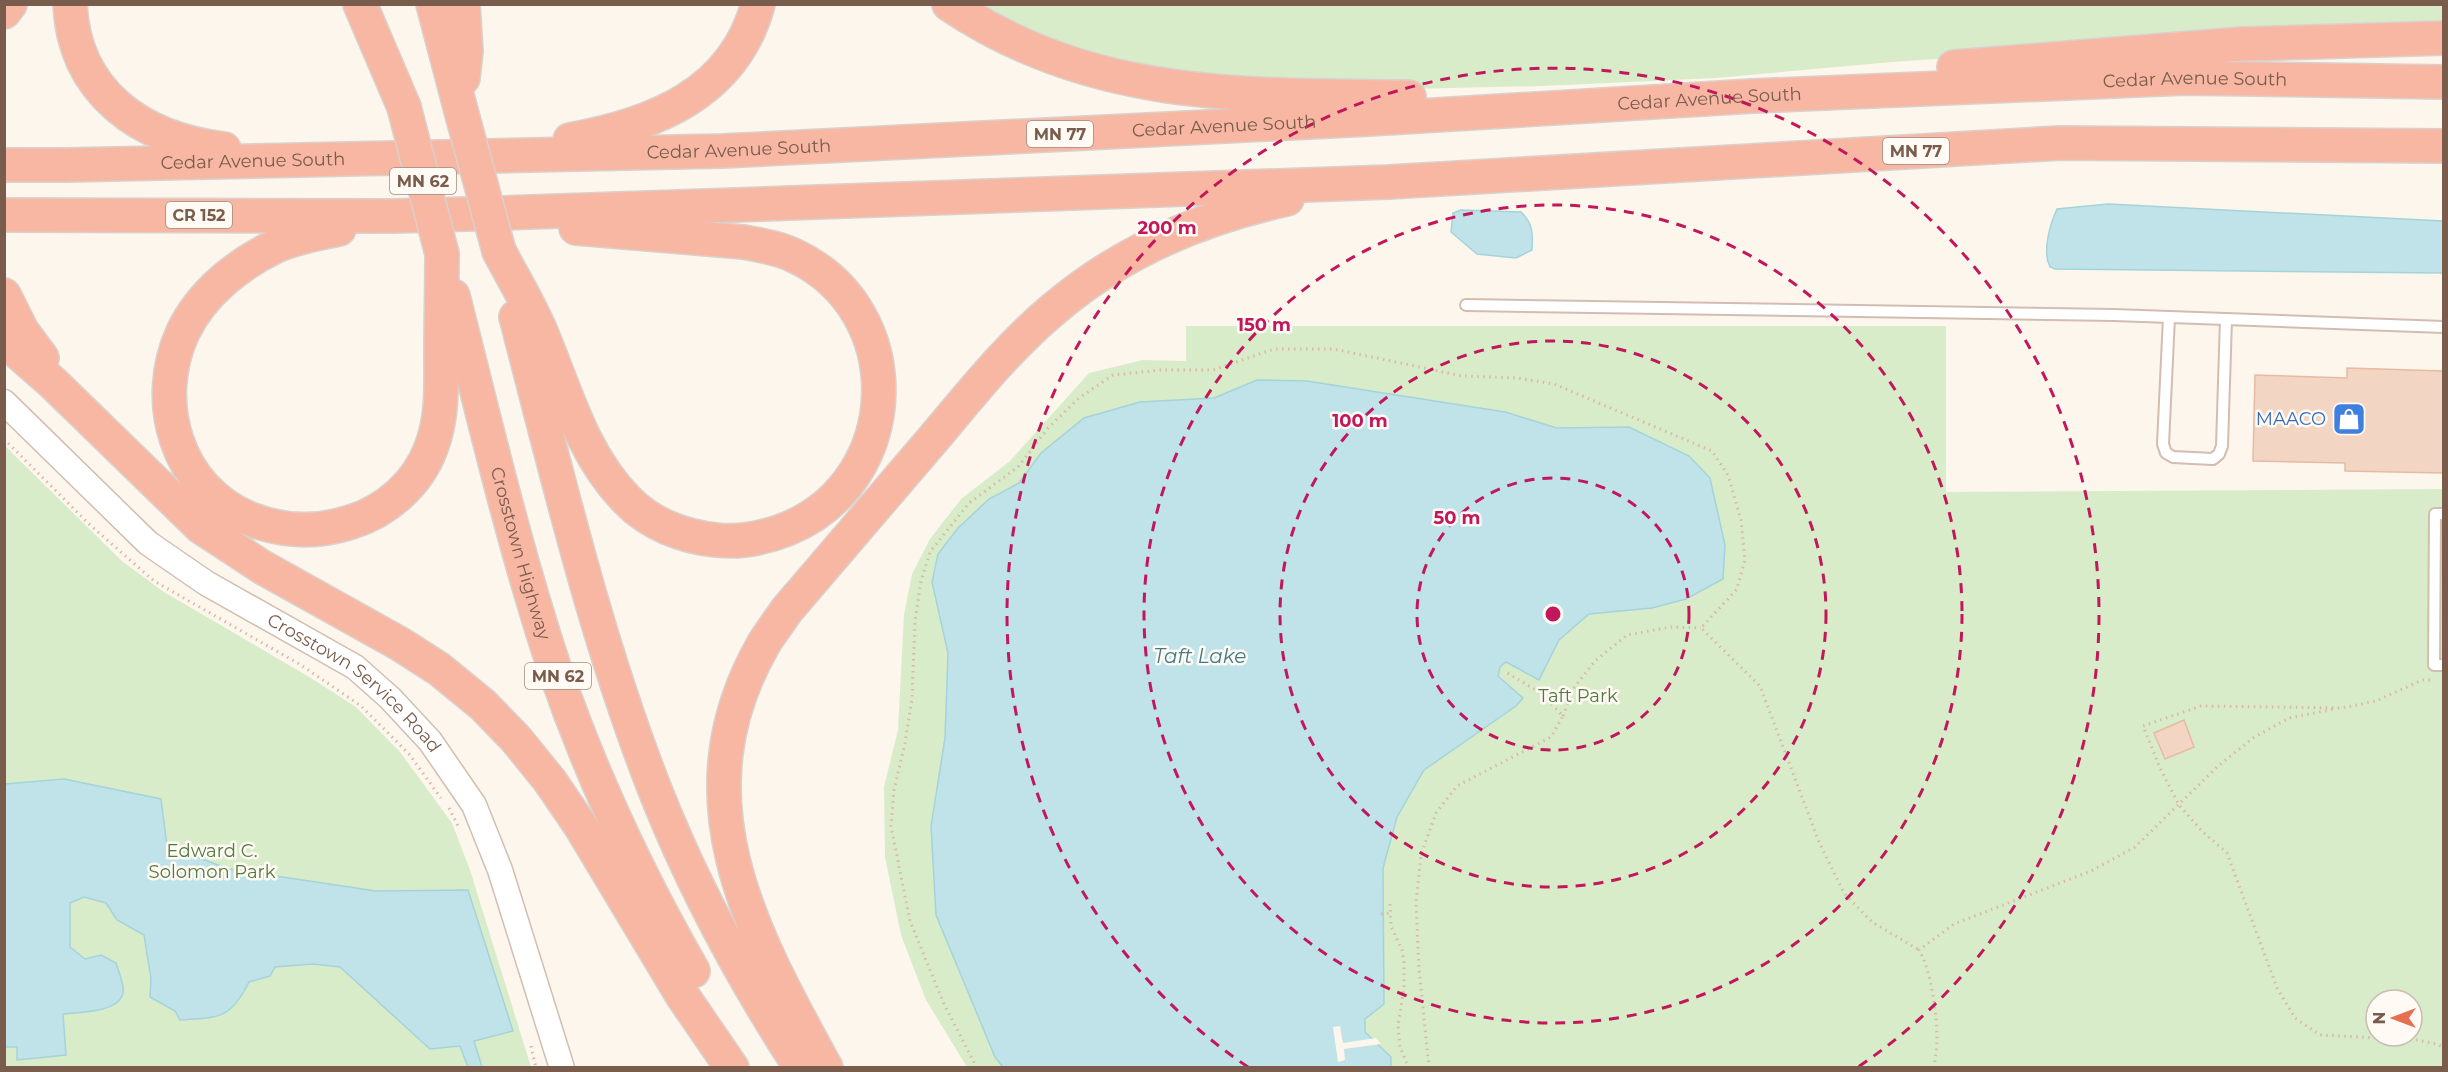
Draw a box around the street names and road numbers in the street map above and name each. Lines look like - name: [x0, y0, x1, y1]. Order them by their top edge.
- street label: Cedar Avenue South: [2102, 67, 2287, 92]
- street label: Cedar Avenue South: [1617, 83, 1802, 115]
- street label: Cedar Avenue South: [1131, 111, 1317, 142]
- road number: MN 77: [1027, 121, 1093, 147]
- street label: Cedar Avenue South: [646, 135, 832, 164]
- road number: MN 77: [1883, 138, 1949, 164]
- street label: Cedar Avenue South: [160, 148, 346, 174]
- road number: MN 62: [390, 168, 456, 194]
- road number: CR 152: [166, 202, 232, 228]
- street label: Crosstown Highway: [486, 464, 556, 643]
- street label: Crosstown Service Road: [263, 609, 446, 757]
- road number: MN 62: [525, 663, 591, 689]

